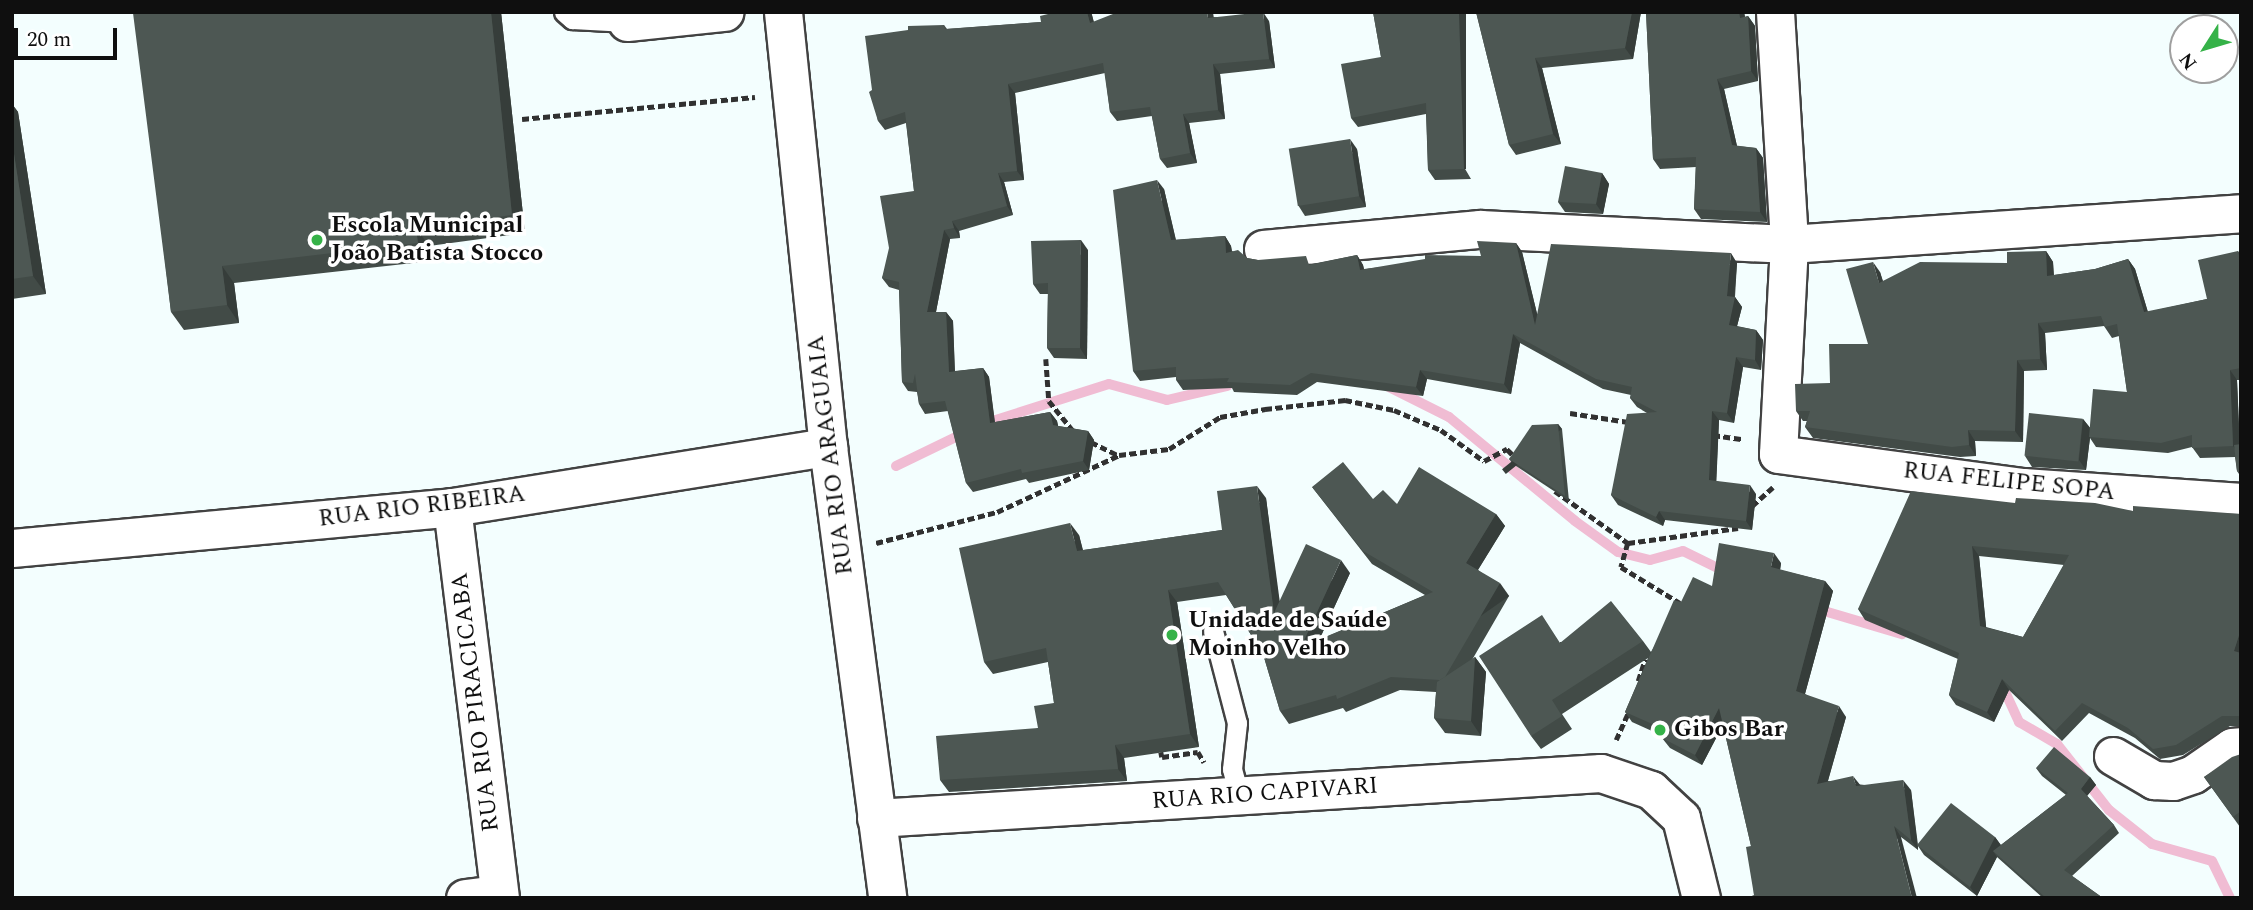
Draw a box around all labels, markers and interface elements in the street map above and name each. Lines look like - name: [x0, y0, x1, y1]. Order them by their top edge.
- scale bar: [18, 14, 121, 58]
- north arrow: [2169, 14, 2239, 84]
- text: 20 m: [27, 24, 71, 56]
- text: N: [2172, 46, 2205, 76]
- place label: Escola Municipal João Batista Stocco: [331, 212, 543, 268]
- marker: Escola Municipal João Batista Stocco: [309, 232, 325, 248]
- street label: RUA RIO ARAGUAIA: [802, 333, 860, 577]
- street label: RUA FELIPE SOPA: [1902, 457, 2116, 507]
- street label: RUA RIO RIBEIRA: [317, 480, 527, 534]
- street label: RUA RIO PIRACICABA: [446, 571, 506, 833]
- place label: Unidade de Saúde Moinho Velho: [1188, 607, 1387, 663]
- marker: Unidade de Saúde Moinho Velho: [1162, 625, 1182, 645]
- place label: Gibos Bar: [1674, 716, 1784, 744]
- marker: Gibos Bar: [1652, 722, 1668, 738]
- street label: RUA RIO CAPIVARI: [1151, 772, 1379, 816]

